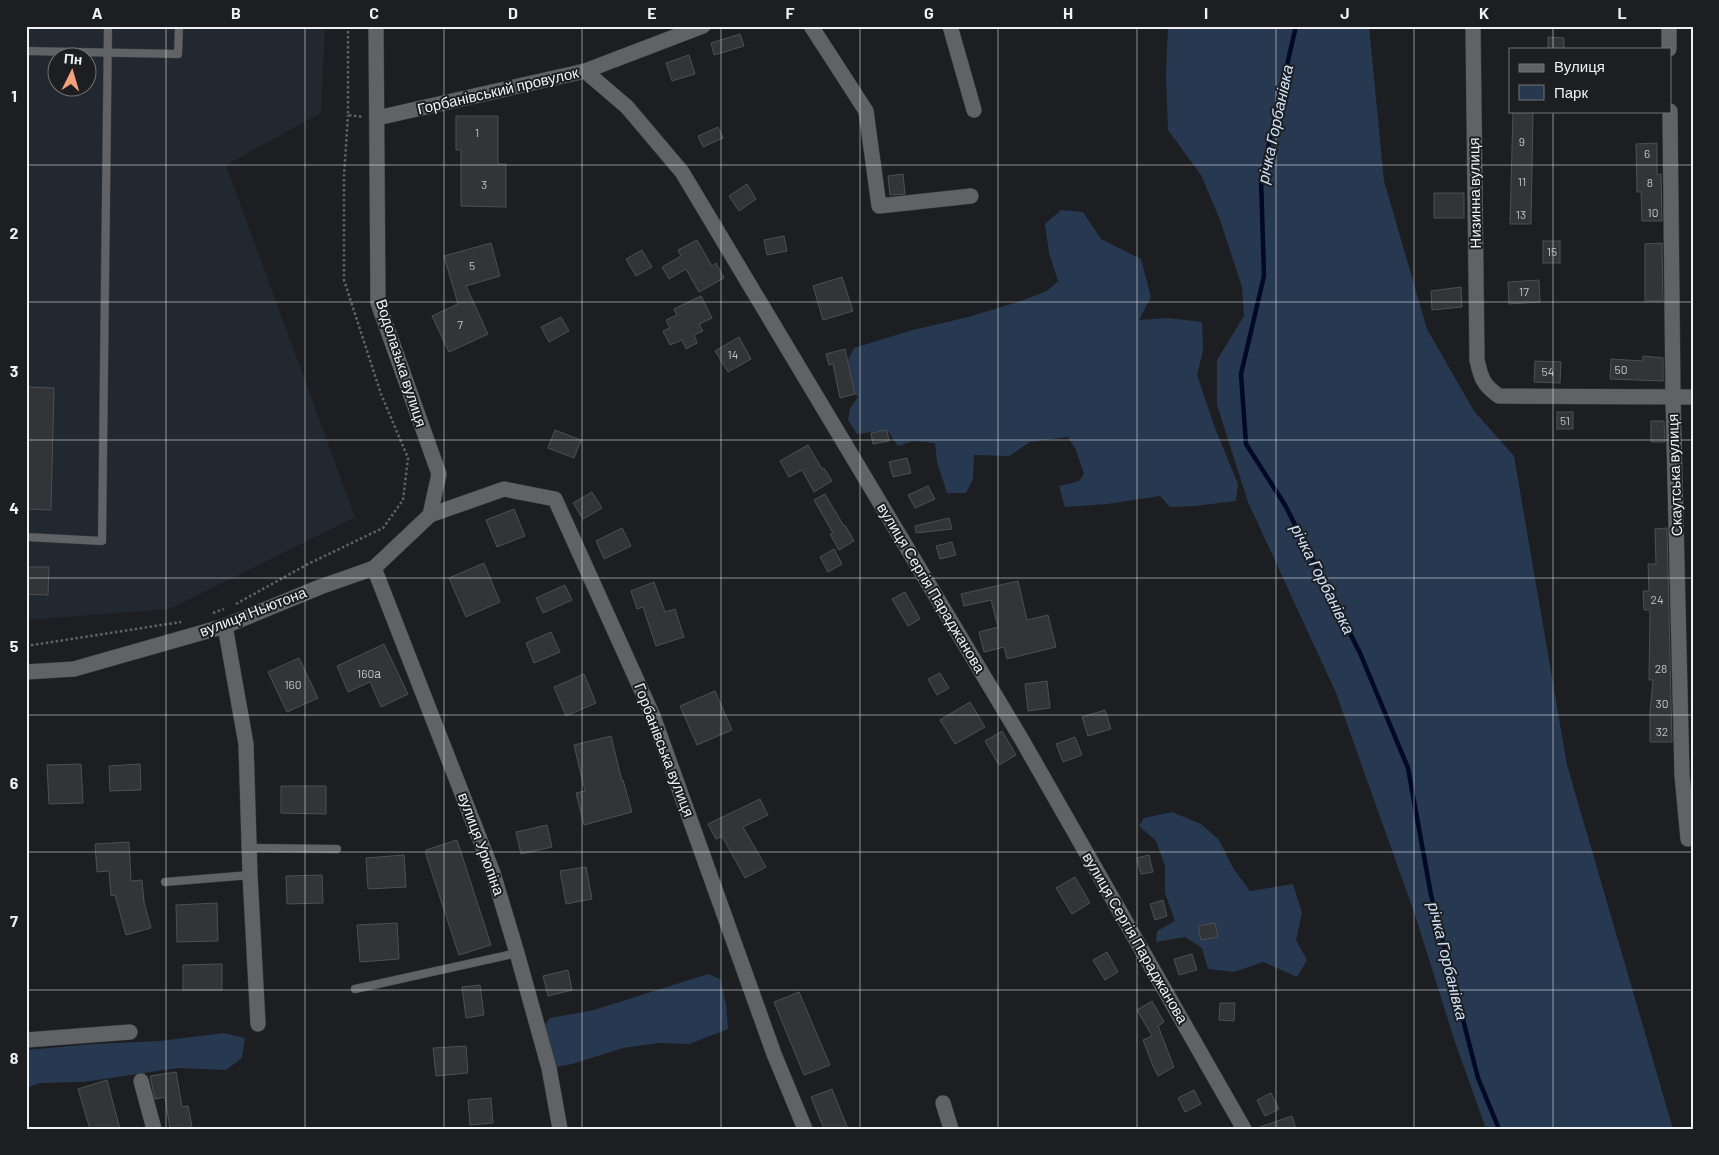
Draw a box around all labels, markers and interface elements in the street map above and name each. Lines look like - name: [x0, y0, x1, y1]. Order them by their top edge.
- text: A: [92, 3, 103, 22]
- text: B: [231, 3, 241, 22]
- text: C: [369, 3, 379, 22]
- text: D: [508, 3, 518, 22]
- text: E: [647, 3, 657, 22]
- text: F: [786, 3, 795, 22]
- text: G: [924, 3, 934, 22]
- text: H: [1063, 3, 1073, 22]
- text: I: [1204, 3, 1208, 22]
- text: J: [1340, 3, 1350, 22]
- text: K: [1479, 3, 1489, 22]
- text: L: [1617, 3, 1627, 22]
- north arrow: [48, 48, 98, 98]
- legend: [1509, 48, 1672, 112]
- text: Пн: [63, 49, 83, 68]
- text: Вулиця: [1554, 57, 1605, 75]
- street label: Горбанівський провулок: [415, 63, 581, 117]
- water label: річка Горбанівка: [1252, 63, 1296, 186]
- text: Парк: [1554, 83, 1588, 101]
- text: 1: [11, 86, 17, 105]
- house number: 1: [475, 125, 479, 139]
- house number: 9: [1519, 134, 1525, 148]
- street label: Низинна вулиця: [1464, 137, 1484, 249]
- house number: 6: [1644, 146, 1650, 160]
- house number: 11: [1518, 174, 1526, 188]
- house number: 8: [1647, 175, 1653, 189]
- house number: 3: [481, 177, 487, 191]
- house number: 10: [1648, 205, 1658, 219]
- house number: 13: [1516, 207, 1526, 221]
- text: 2: [10, 223, 19, 242]
- house number: 15: [1547, 244, 1557, 258]
- house number: 5: [469, 258, 475, 272]
- house number: 17: [1519, 284, 1529, 298]
- street label: Водолазька вулиця: [373, 297, 431, 429]
- house number: 7: [457, 317, 463, 331]
- house number: 14: [728, 347, 738, 361]
- text: 3: [10, 361, 18, 380]
- house number: 50: [1615, 362, 1627, 376]
- house number: 54: [1542, 364, 1554, 378]
- house number: 51: [1560, 413, 1570, 427]
- street label: Скаутська вулиця: [1663, 414, 1685, 536]
- text: 4: [9, 498, 19, 517]
- street label: вулиця Сергія Параджанова: [874, 499, 990, 676]
- water label: річка Горбанівка: [1287, 520, 1359, 637]
- street label: вулиця Ньютона: [197, 582, 309, 640]
- house number: 24: [1650, 592, 1664, 606]
- text: 5: [10, 636, 19, 655]
- house number: 28: [1655, 661, 1667, 675]
- house number: 160а: [357, 666, 381, 680]
- house number: 160: [284, 677, 302, 691]
- street label: Горбанівська вулиця: [631, 680, 699, 819]
- house number: 30: [1656, 696, 1668, 710]
- house number: 32: [1656, 724, 1668, 738]
- text: 6: [10, 773, 19, 792]
- street label: вулиця Урюпіна: [455, 790, 509, 898]
- street label: вулиця Сергія Параджанова: [1079, 849, 1193, 1027]
- water label: річка Горбанівка: [1424, 899, 1472, 1022]
- text: 7: [10, 911, 18, 930]
- text: 8: [10, 1048, 19, 1067]

